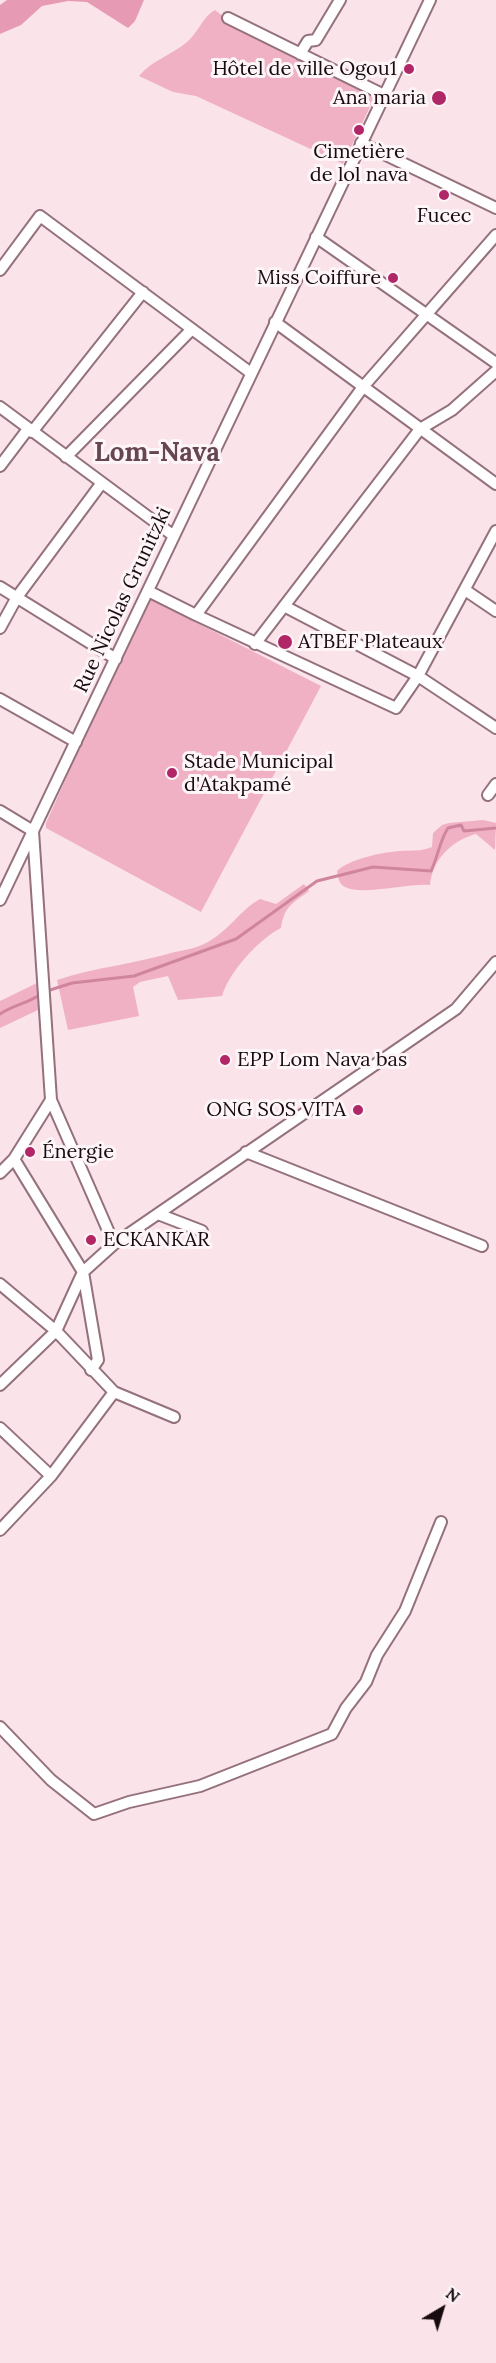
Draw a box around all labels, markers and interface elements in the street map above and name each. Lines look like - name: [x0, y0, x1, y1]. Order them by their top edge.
- place label: Hôtel de ville Ogou1: [212, 57, 397, 81]
- marker: Hôtel de ville Ogou1: [402, 62, 416, 76]
- place label: Ana maria: [333, 86, 426, 110]
- marker: Ana maria: [430, 89, 448, 107]
- marker: Cimetière de lol nava: [352, 123, 366, 137]
- place label: Cimetière de lol nava: [310, 140, 408, 187]
- marker: Fucec: [437, 188, 451, 202]
- place label: Fucec: [417, 204, 471, 228]
- place label: Miss Coiffure: [257, 266, 381, 290]
- marker: Miss Coiffure: [386, 271, 400, 285]
- district label: Lom-Nava: [94, 438, 220, 470]
- street label: Rue Nicolas Grunitzki: [69, 503, 177, 697]
- place label: ATBEF Plateaux: [298, 630, 443, 654]
- marker: ATBEF Plateaux: [276, 633, 294, 651]
- place label: Stade Municipal d'Atakpamé: [184, 750, 333, 797]
- marker: Stade Municipal d'Atakpamé: [165, 766, 179, 780]
- place label: EPP Lom Nava bas: [237, 1048, 407, 1072]
- marker: EPP Lom Nava bas: [218, 1053, 232, 1067]
- place label: ONG SOS VITA: [206, 1098, 346, 1122]
- marker: ONG SOS VITA: [351, 1103, 365, 1117]
- place label: Énergie: [42, 1140, 114, 1164]
- marker: Énergie: [23, 1145, 37, 1159]
- place label: ECKANKAR: [103, 1228, 210, 1252]
- marker: ECKANKAR: [84, 1233, 98, 1247]
- north arrow: [412, 2279, 472, 2339]
- text: N: [442, 2283, 464, 2307]

